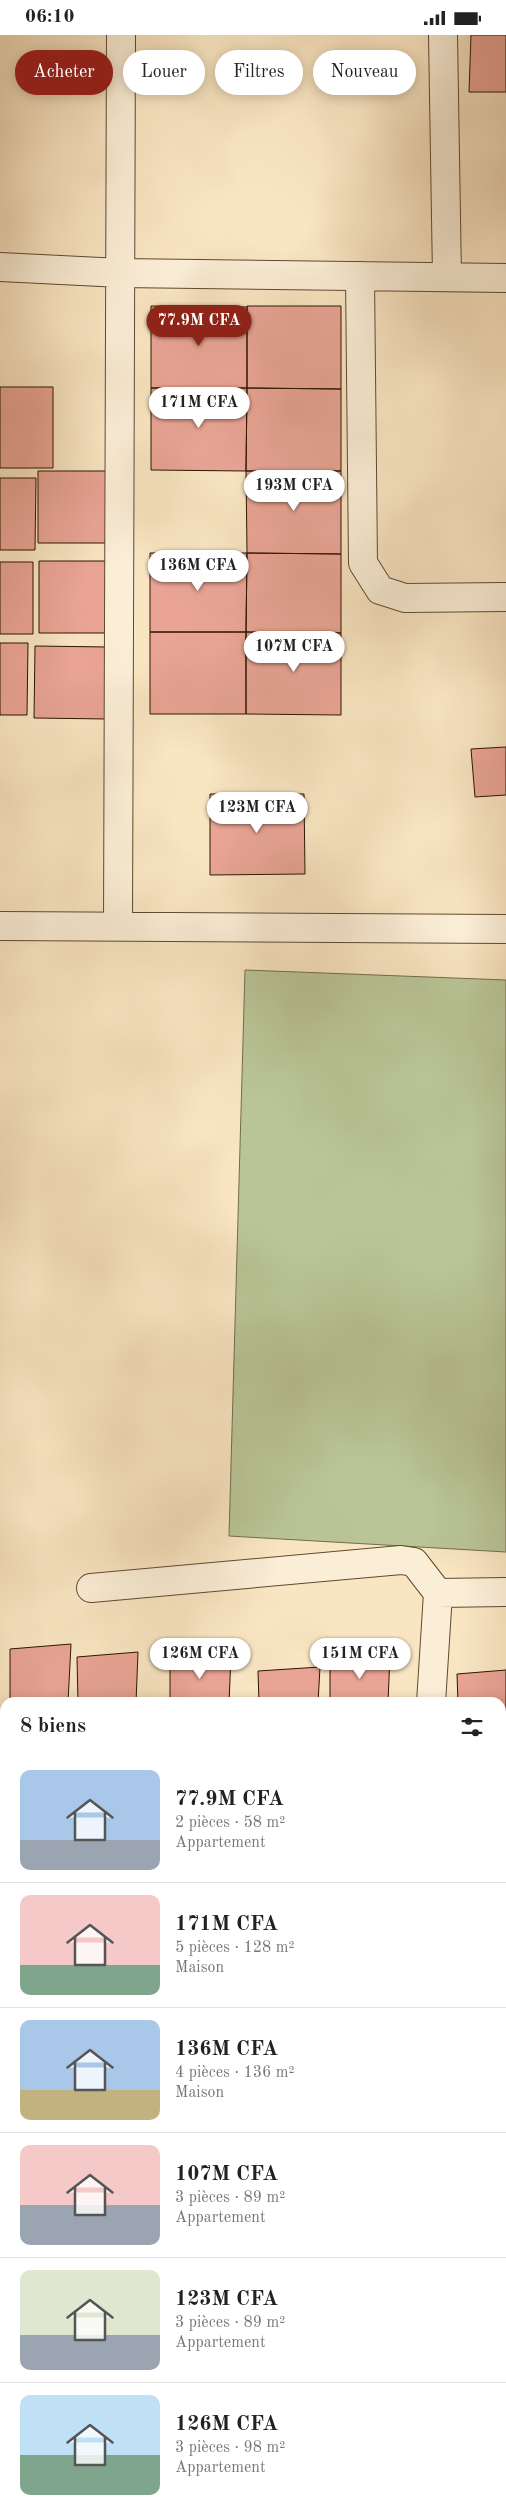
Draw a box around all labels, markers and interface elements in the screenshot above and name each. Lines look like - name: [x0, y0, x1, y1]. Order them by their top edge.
- text: 06:10: [25, 8, 74, 27]
- chip: Acheter: [15, 50, 113, 95]
- chip: Louer: [123, 50, 205, 95]
- chip: Filtres: [215, 50, 303, 95]
- chip: Nouveau: [313, 50, 416, 95]
- pin: 77.9M CFA: [142, 305, 256, 347]
- text: 77.9M CFA: [158, 313, 240, 329]
- pin: 171M CFA: [147, 387, 251, 429]
- text: 171M CFA: [160, 395, 238, 411]
- pin: 193M CFA: [242, 469, 346, 512]
- text: 193M CFA: [255, 478, 333, 494]
- pin: 136M CFA: [146, 549, 250, 592]
- text: 136M CFA: [159, 558, 237, 574]
- pin: 107M CFA: [242, 631, 346, 673]
- text: 107M CFA: [255, 639, 333, 655]
- pin: 123M CFA: [205, 791, 309, 834]
- text: 123M CFA: [218, 800, 296, 816]
- pin: 126M CFA: [148, 1637, 252, 1680]
- pin: 151M CFA: [308, 1637, 412, 1680]
- text: 126M CFA: [161, 1646, 239, 1662]
- text: 151M CFA: [321, 1646, 399, 1662]
- icon: filters: [458, 1713, 486, 1741]
- text: 8 biens: [20, 1716, 86, 1737]
- text: 77.9M CFA: [175, 1789, 284, 1810]
- icon: home: [60, 1790, 120, 1850]
- text: 2 pièces · 58 m²: [175, 1815, 285, 1831]
- text: Appartement: [175, 1835, 266, 1851]
- text: 171M CFA: [175, 1914, 278, 1935]
- icon: home: [60, 1915, 120, 1975]
- text: 5 pièces · 128 m²: [175, 1940, 295, 1956]
- text: Maison: [175, 1960, 224, 1976]
- text: 136M CFA: [175, 2039, 278, 2060]
- icon: home: [60, 2040, 120, 2100]
- text: 4 pièces · 136 m²: [175, 2065, 295, 2081]
- text: Maison: [175, 2085, 224, 2101]
- text: 107M CFA: [175, 2164, 278, 2185]
- icon: home: [60, 2165, 120, 2225]
- text: 3 pièces · 89 m²: [175, 2190, 285, 2206]
- text: Appartement: [175, 2210, 266, 2226]
- text: 123M CFA: [175, 2289, 278, 2310]
- icon: home: [60, 2290, 120, 2350]
- text: 3 pièces · 89 m²: [175, 2315, 285, 2331]
- text: Appartement: [175, 2335, 266, 2351]
- text: 126M CFA: [175, 2414, 278, 2435]
- icon: home: [60, 2415, 120, 2475]
- text: 3 pièces · 98 m²: [175, 2440, 285, 2456]
- text: Appartement: [175, 2460, 266, 2476]

